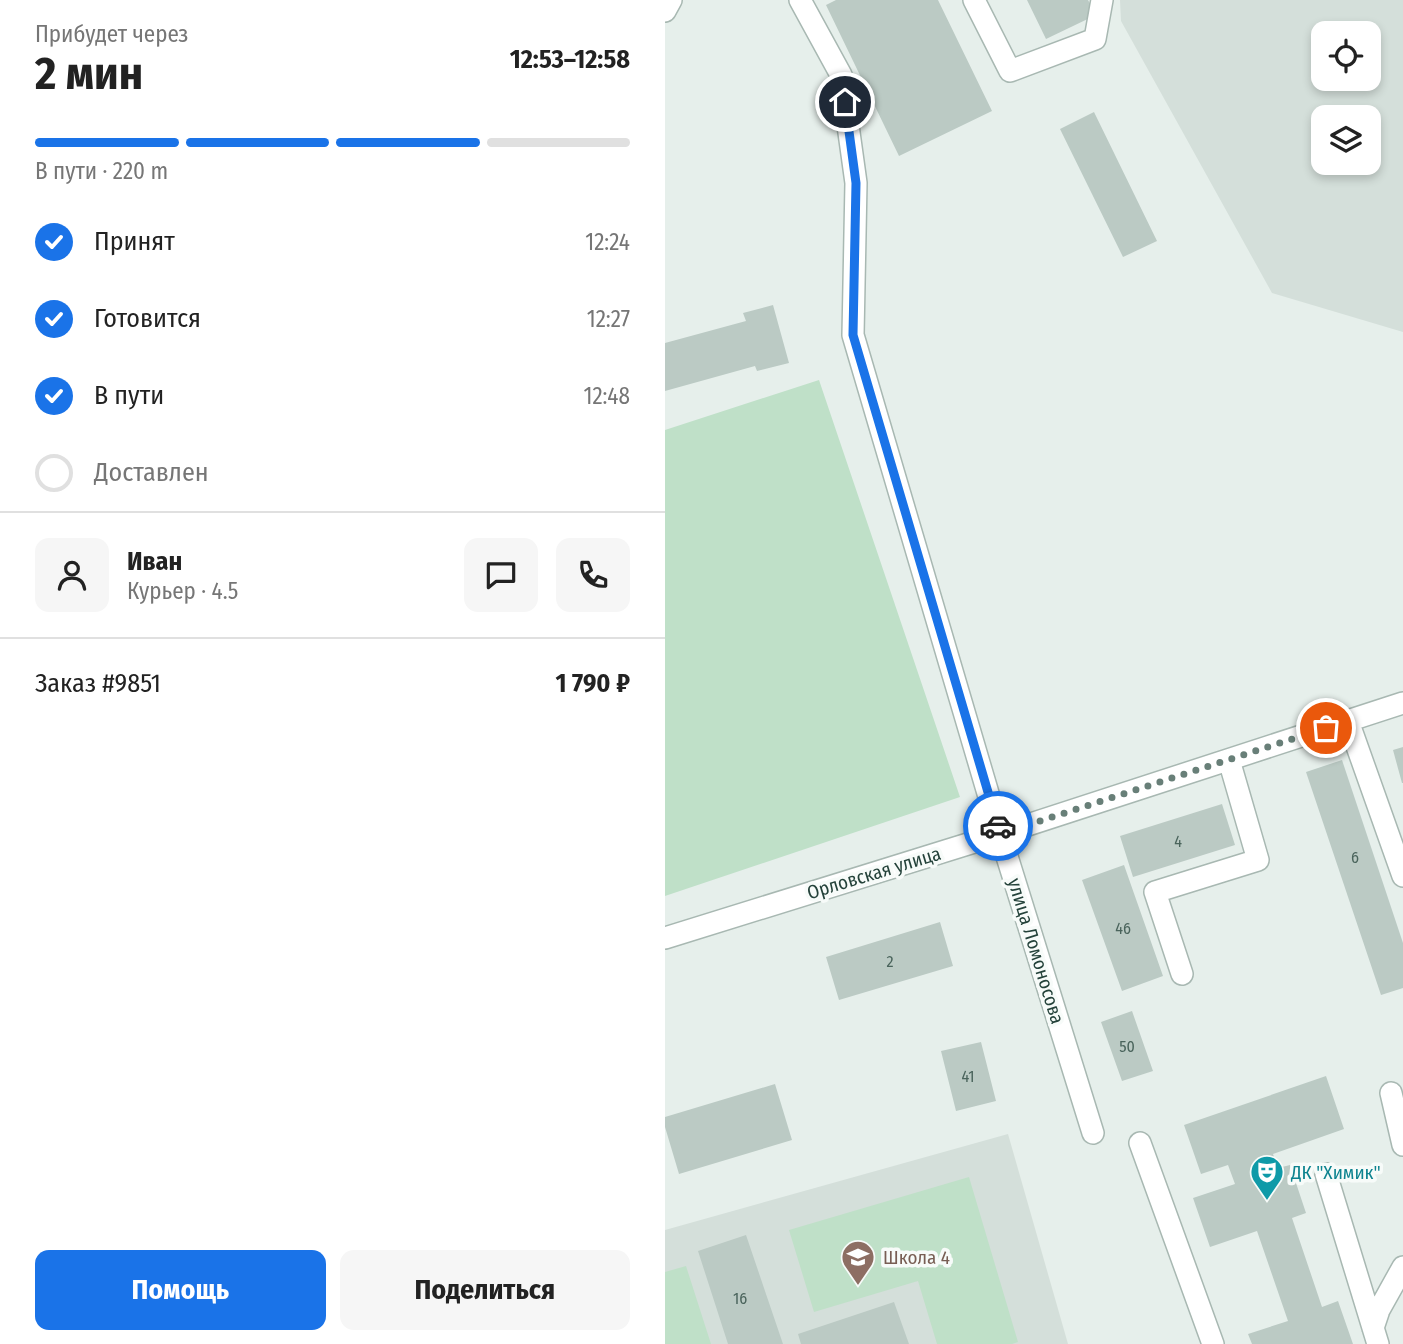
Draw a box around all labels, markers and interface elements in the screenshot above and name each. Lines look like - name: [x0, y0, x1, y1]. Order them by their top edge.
- text: Прибудет через: [35, 20, 188, 48]
- map controls: [1311, 21, 1381, 175]
- button: locate: [1311, 21, 1381, 91]
- text: 12:53–12:58: [510, 44, 630, 75]
- text: 2 мин: [35, 46, 143, 101]
- pin: [815, 72, 875, 132]
- icon: home: [826, 83, 864, 121]
- button: layers: [1311, 105, 1381, 175]
- text: В пути · 220 m: [35, 157, 168, 185]
- icon: check: [35, 223, 73, 261]
- text: Принят: [94, 226, 175, 257]
- text: 12:24: [585, 228, 630, 256]
- icon: check: [35, 300, 73, 338]
- text: Готовится: [94, 303, 201, 334]
- text: 12:27: [587, 305, 630, 333]
- icon: check: [35, 377, 73, 415]
- text: В пути: [94, 380, 164, 411]
- text: 12:48: [583, 382, 630, 410]
- text: Доставлен: [94, 457, 209, 488]
- button: person: [35, 538, 109, 612]
- button: chat: [464, 538, 538, 612]
- button: phone: [556, 538, 630, 612]
- text: Иван: [127, 546, 182, 577]
- text: Курьер · 4.5: [127, 577, 238, 605]
- text: Заказ #9851: [35, 668, 161, 699]
- text: 1 790 ₽: [556, 668, 630, 699]
- pin: [1296, 698, 1356, 758]
- icon: bag: [1307, 709, 1345, 747]
- courier: [963, 791, 1033, 861]
- icon: car: [979, 807, 1017, 845]
- house number: 4: [1174, 832, 1182, 851]
- street label: Орловская улица: [804, 842, 944, 904]
- house number: 6: [1351, 848, 1359, 867]
- street label: улица Ломоносова: [1003, 875, 1069, 1027]
- house number: 46: [1115, 919, 1131, 938]
- house number: 2: [886, 952, 894, 971]
- house number: 50: [1119, 1037, 1135, 1056]
- house number: 41: [961, 1067, 975, 1086]
- theatre icon: ДК "Химик": [1248, 1153, 1286, 1202]
- place label: ДК "Химик": [1290, 1161, 1381, 1184]
- school or university icon: Школа 4: [839, 1238, 877, 1287]
- place label: Школа 4: [883, 1246, 950, 1269]
- button: Помощь: [35, 1250, 326, 1330]
- button: Поделиться: [340, 1250, 630, 1330]
- house number: 16: [733, 1289, 747, 1308]

